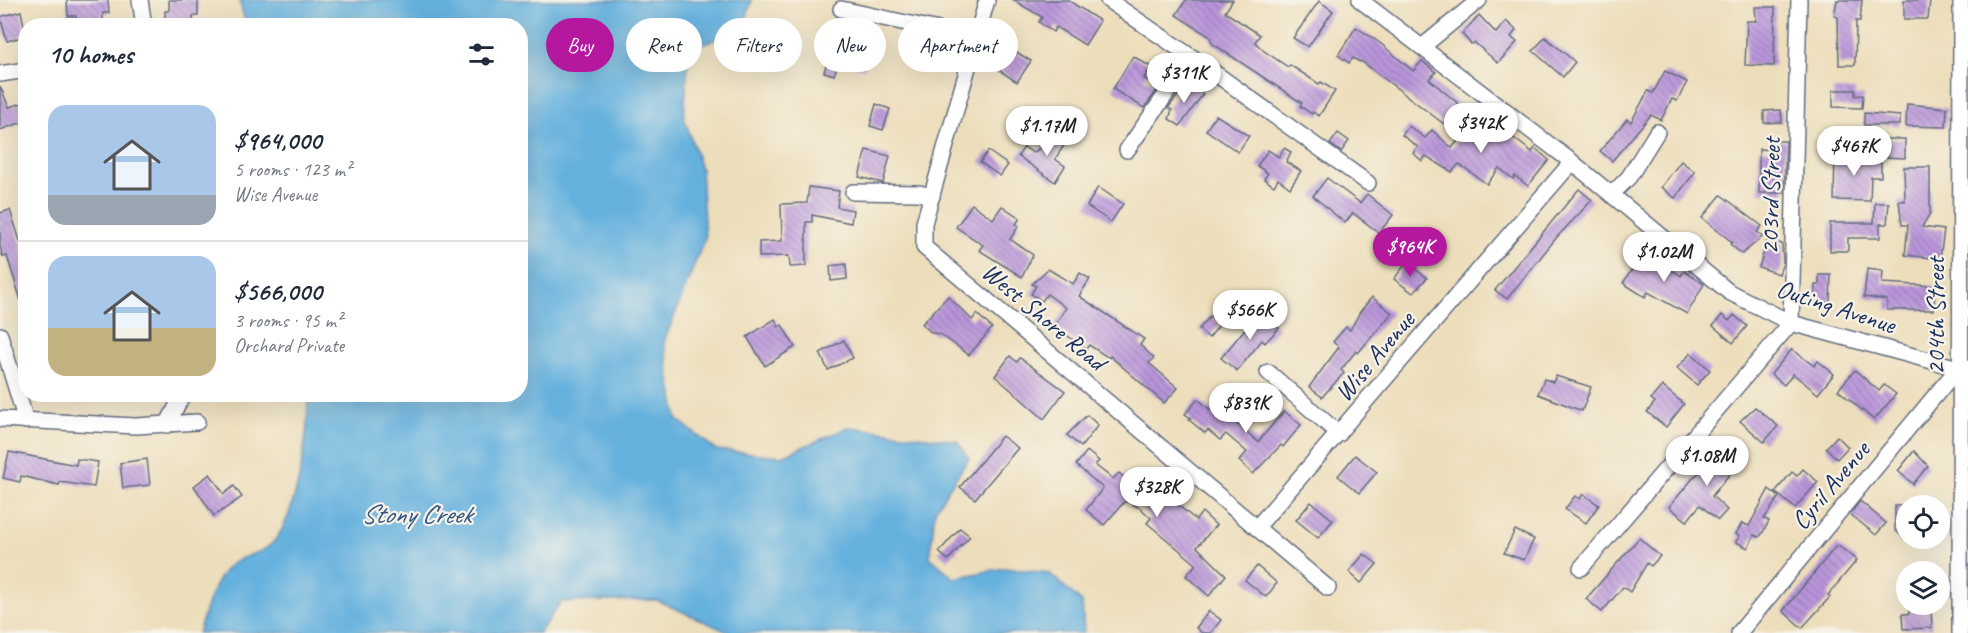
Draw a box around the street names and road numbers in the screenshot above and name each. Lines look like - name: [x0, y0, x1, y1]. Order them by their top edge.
- street label: 203rd Street: [1753, 135, 1788, 255]
- street label: West Shore Road: [975, 255, 1115, 380]
- street label: 204th Street: [1919, 255, 1952, 375]
- street label: Outing Avenue: [1772, 272, 1901, 342]
- street label: Wise Avenue: [1327, 303, 1423, 408]
- street label: Cyril Avenue: [1784, 432, 1879, 536]

